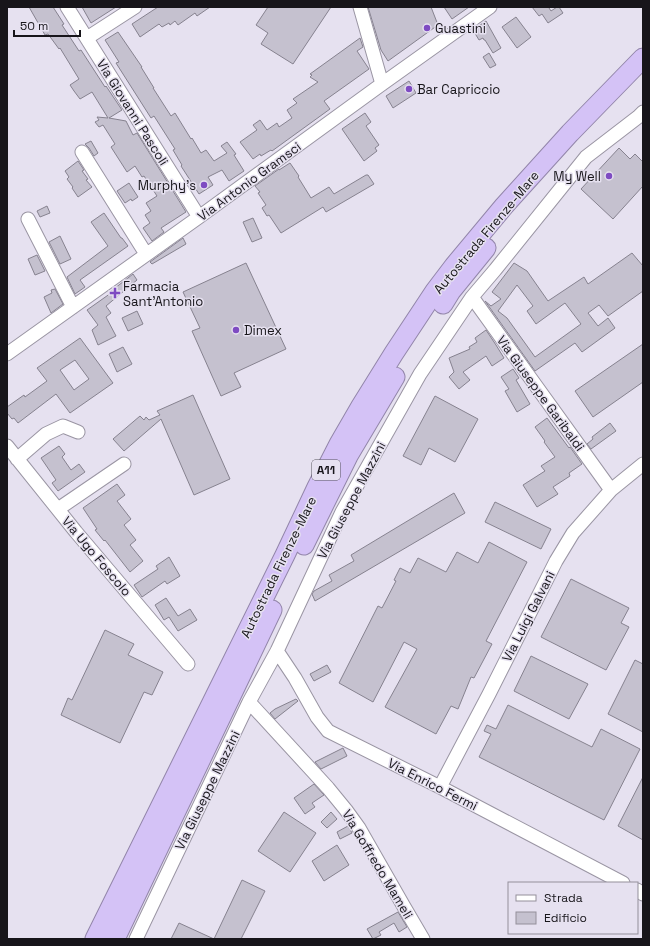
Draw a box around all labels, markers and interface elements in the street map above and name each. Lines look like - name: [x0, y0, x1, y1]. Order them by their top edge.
- scale bar: [14, 12, 80, 38]
- text: 50 m: [20, 18, 48, 34]
- place label: Guastini: [435, 20, 486, 37]
- marker: Guastini: [422, 23, 432, 33]
- street label: Via Giovanni Pascoli: [93, 56, 172, 169]
- place label: Bar Capriccio: [417, 81, 500, 98]
- marker: Bar Capriccio: [404, 84, 414, 94]
- street label: Via Antonio Gramsci: [194, 138, 304, 225]
- street label: Autostrada Firenze-Mare: [430, 167, 543, 297]
- place label: My Well: [553, 168, 601, 185]
- marker: My Well: [604, 171, 614, 181]
- place label: Murphy's: [138, 177, 196, 194]
- marker: Murphy's: [199, 180, 209, 190]
- place label: Farmacia Sant'Antonio: [123, 278, 203, 310]
- marker: Farmacia Sant'Antonio: [110, 288, 120, 298]
- place label: Dimex: [244, 322, 282, 339]
- marker: Dimex: [231, 325, 241, 335]
- street label: Via Giuseppe Garibaldi: [493, 332, 588, 454]
- street label: Via Giuseppe Mazzini: [313, 439, 390, 562]
- road number: A11: [312, 460, 340, 480]
- street label: Autostrada Firenze-Mare: [237, 494, 320, 641]
- street label: Via Ugo Foscolo: [58, 513, 135, 600]
- street label: Via Luigi Galvani: [498, 568, 559, 665]
- street label: Via Giuseppe Mazzini: [171, 728, 244, 853]
- street label: Via Enrico Fermi: [385, 755, 481, 814]
- street label: Via Goffredo Mameli: [338, 807, 417, 922]
- legend: [508, 882, 638, 934]
- text: Strada: [544, 890, 583, 906]
- text: Edificio: [544, 910, 587, 926]

